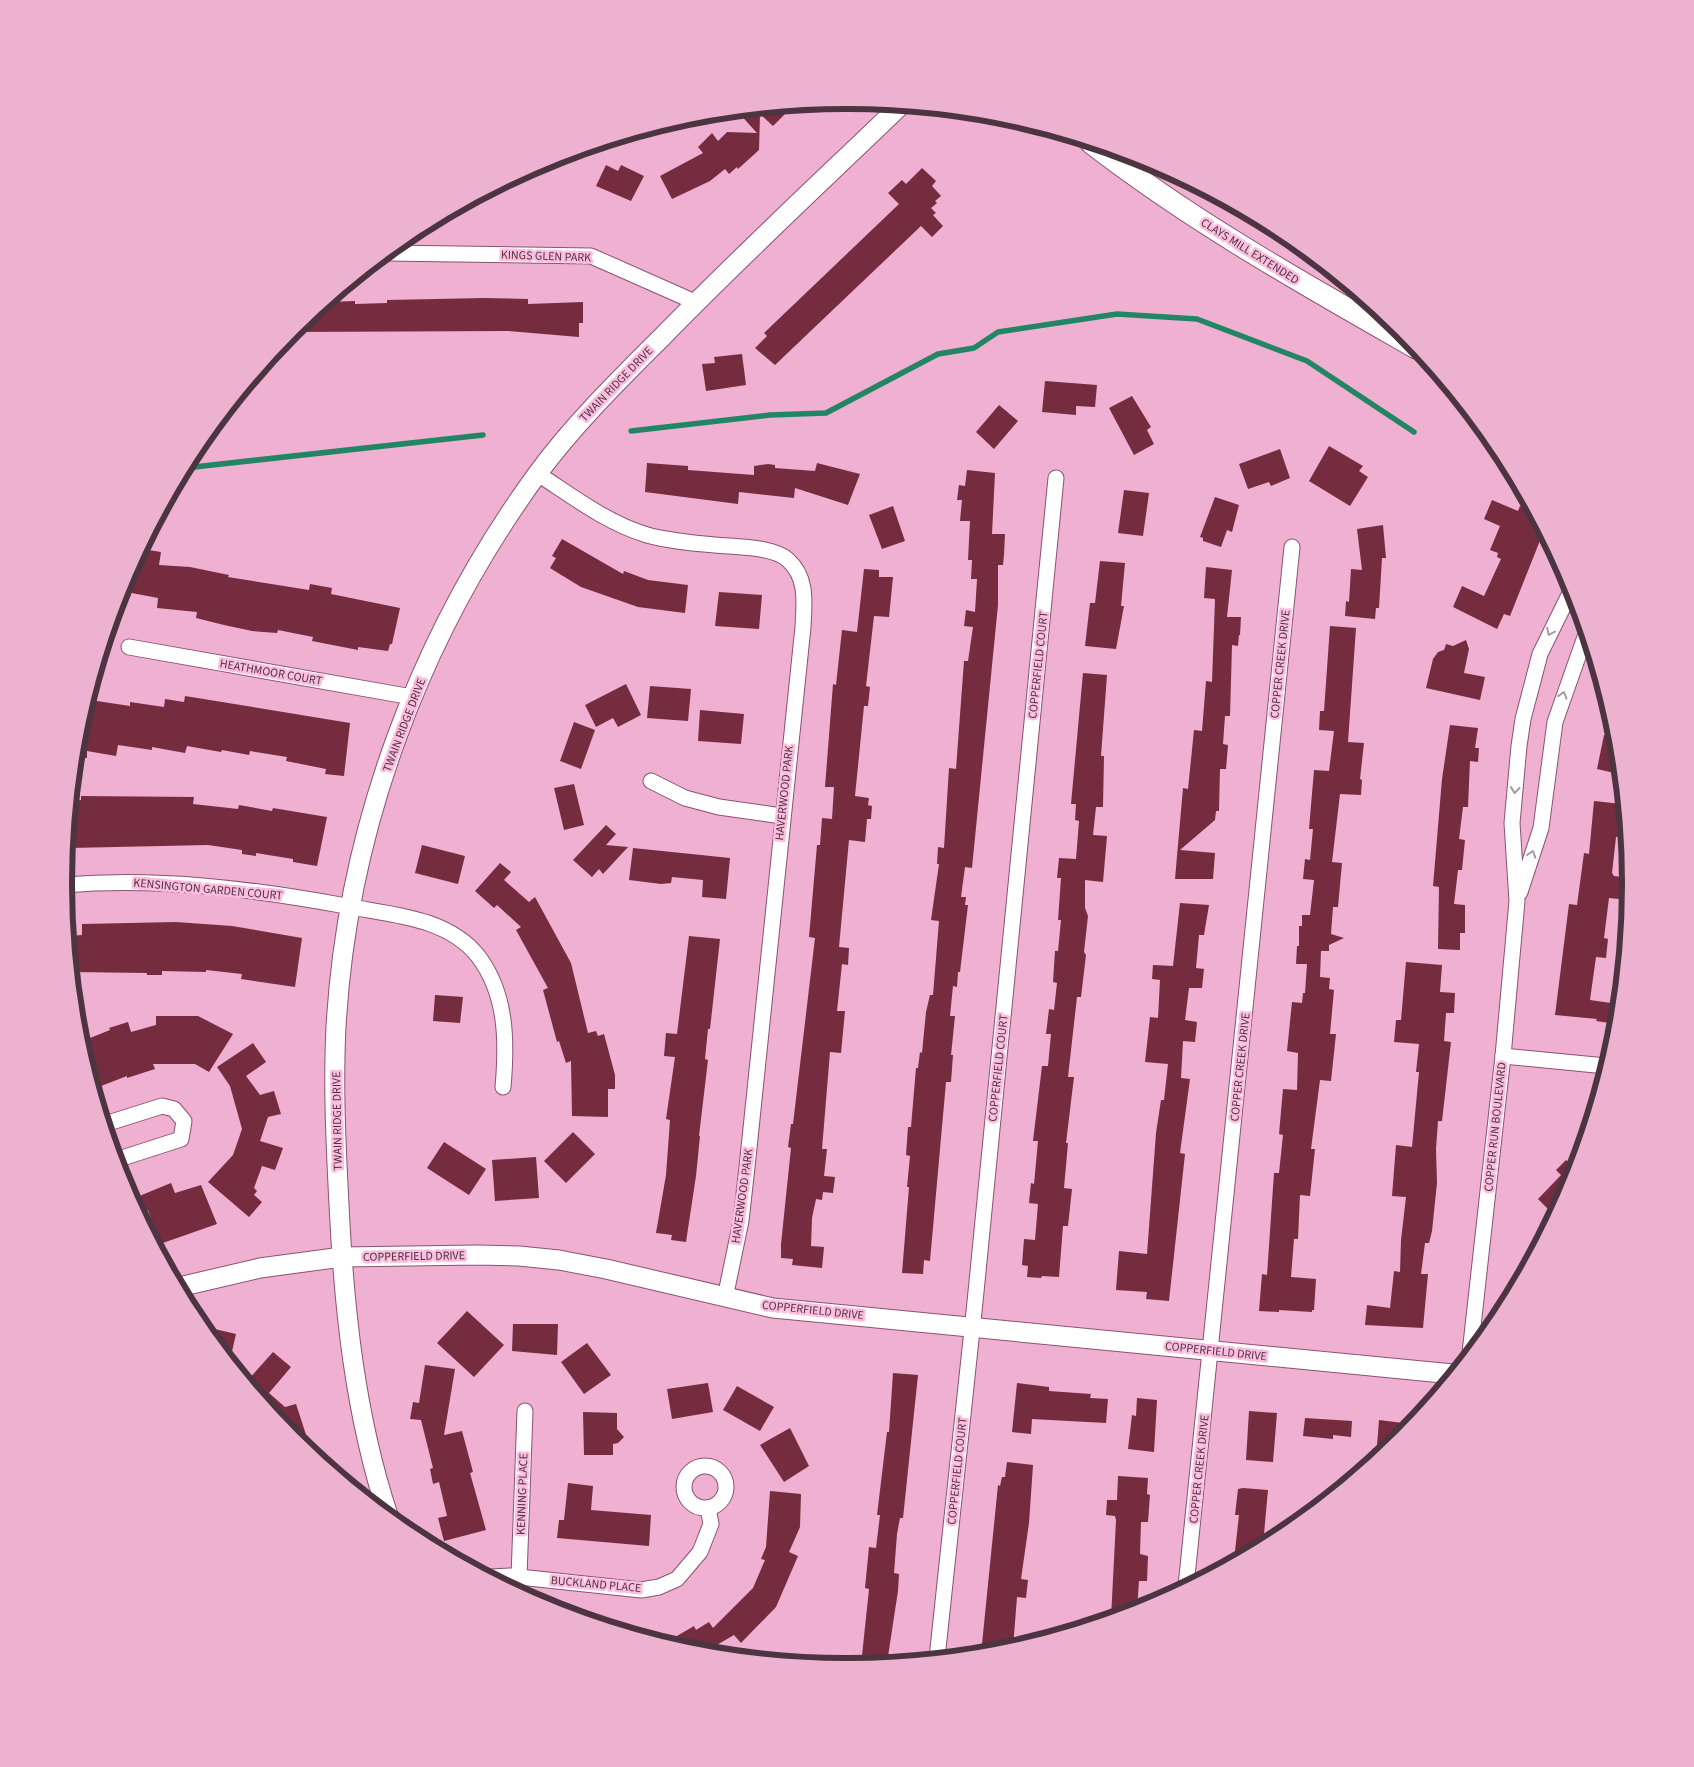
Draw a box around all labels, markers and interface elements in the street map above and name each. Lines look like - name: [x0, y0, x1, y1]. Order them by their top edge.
- street label: CLAYS MILL EXTENDED: [1197, 214, 1302, 289]
- street label: KINGS GLEN PARK: [501, 246, 591, 267]
- street label: TWAIN RIDGE DRIVE: [576, 343, 657, 426]
- street label: COPPER CREEK DRIVE: [1266, 609, 1295, 719]
- street label: COPPERFIELD COURT: [1024, 610, 1053, 719]
- one-way arrow: [1546, 627, 1556, 636]
- street label: HEATHMOOR COURT: [218, 655, 324, 690]
- street label: TWAIN RIDGE DRIVE: [379, 676, 430, 774]
- one-way arrow: [1558, 692, 1568, 700]
- street label: HAVERWOOD PARK: [771, 745, 798, 841]
- one-way arrow: [1509, 786, 1520, 794]
- one-way arrow: [1526, 851, 1536, 859]
- street label: KENSINGTON GARDEN COURT: [133, 875, 284, 905]
- street label: COPPER CREEK DRIVE: [1226, 1012, 1255, 1122]
- street label: COPPERFIELD COURT: [984, 1013, 1013, 1122]
- street label: COPPER RUN BOULEVARD: [1480, 1062, 1511, 1193]
- street label: TWAIN RIDGE DRIVE: [328, 1071, 347, 1171]
- street label: HAVERWOOD PARK: [727, 1148, 758, 1244]
- street label: COPPERFIELD DRIVE: [363, 1247, 465, 1266]
- street label: COPPERFIELD DRIVE: [761, 1297, 865, 1324]
- street label: COPPERFIELD DRIVE: [1164, 1338, 1268, 1365]
- street label: COPPER CREEK DRIVE: [1185, 1414, 1214, 1524]
- street label: COPPERFIELD COURT: [943, 1416, 972, 1525]
- street label: KENNING PLACE: [513, 1453, 532, 1535]
- street label: BUCKLAND PLACE: [550, 1572, 642, 1597]

